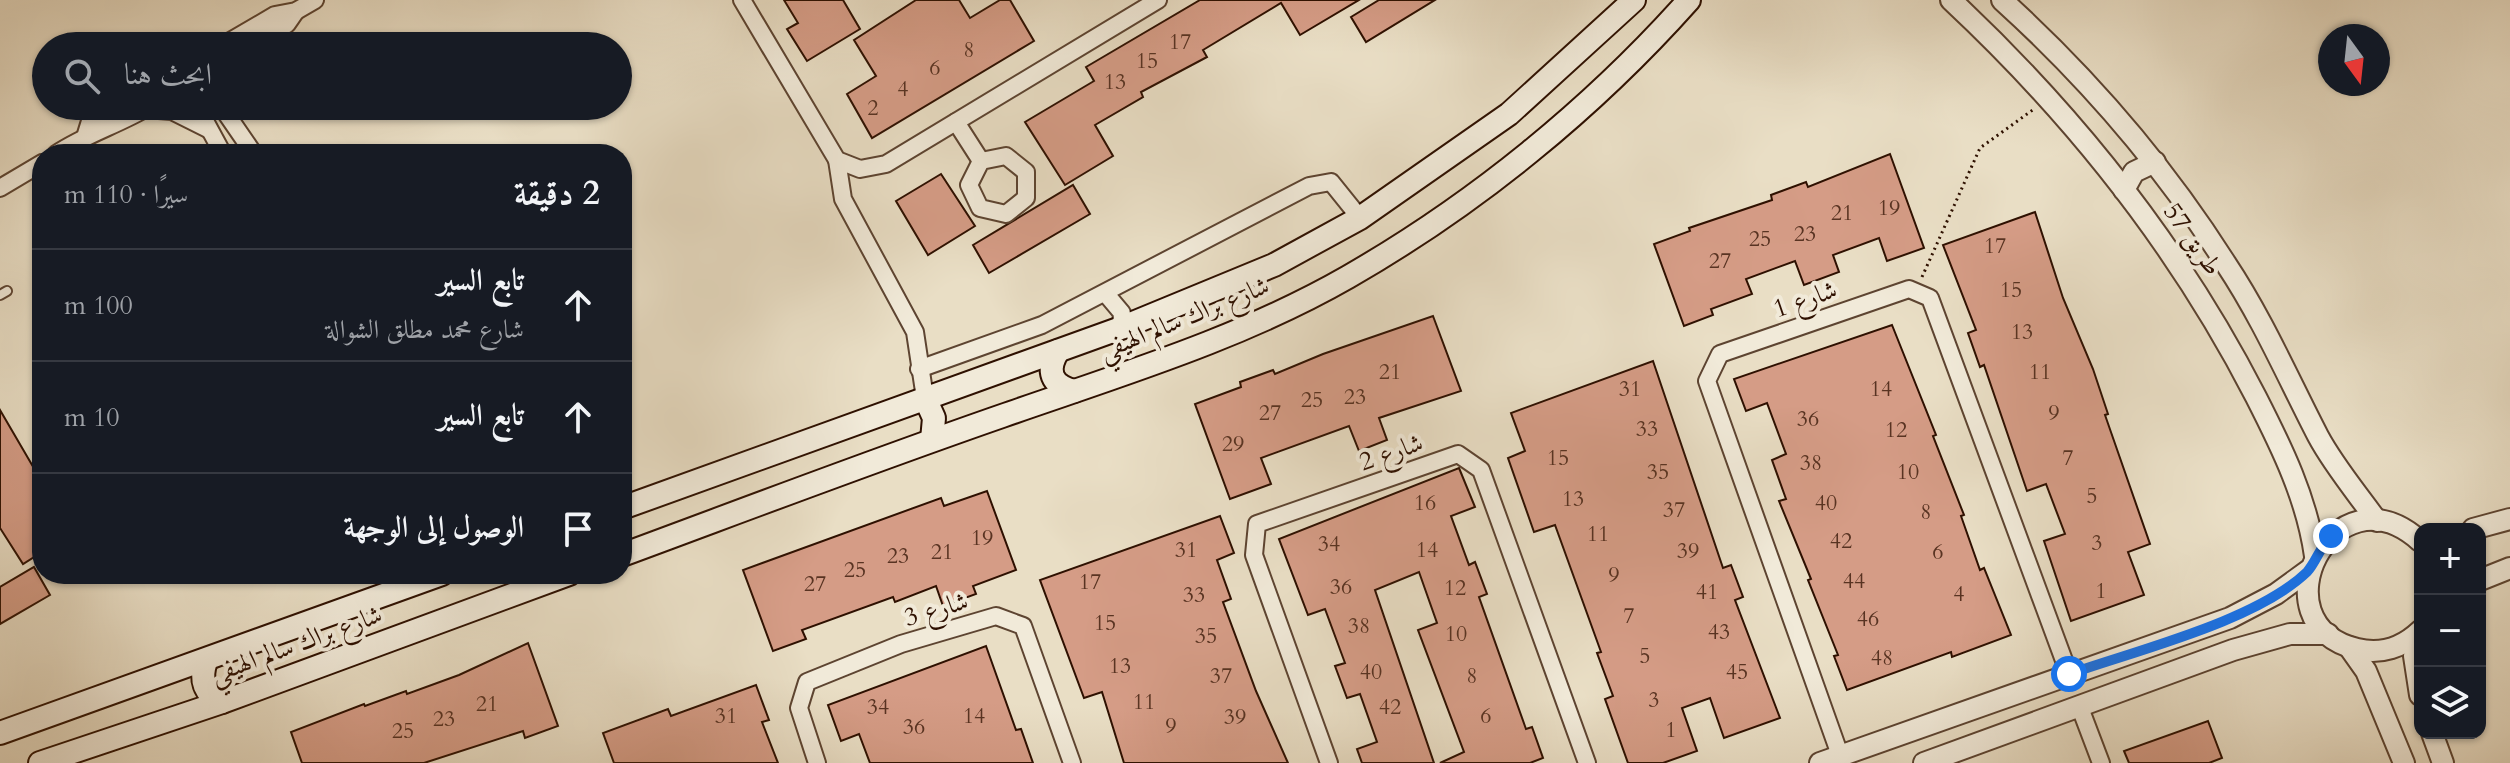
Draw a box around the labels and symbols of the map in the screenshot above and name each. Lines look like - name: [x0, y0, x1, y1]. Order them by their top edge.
- north arrow: [2318, 24, 2390, 96]
- house number: 17: [1169, 27, 1191, 57]
- house number: 8: [963, 35, 975, 65]
- house number: 15: [1136, 46, 1158, 76]
- house number: 6: [929, 53, 941, 83]
- house number: 13: [1104, 67, 1126, 97]
- house number: 4: [897, 74, 909, 104]
- house number: 2: [867, 93, 879, 123]
- house number: 19: [1878, 193, 1900, 223]
- street label: طريق 57: [2155, 196, 2231, 282]
- house number: 21: [1831, 198, 1853, 228]
- house number: 23: [1794, 219, 1816, 249]
- house number: 25: [1749, 224, 1771, 254]
- house number: 17: [1984, 231, 2006, 261]
- house number: 27: [1709, 246, 1731, 276]
- street label: شارع براك سالم الهيفي: [1094, 268, 1277, 376]
- street label: شارع 1: [1768, 272, 1843, 330]
- house number: 15: [2000, 275, 2022, 305]
- house number: 13: [2011, 317, 2033, 347]
- house number: 21: [1379, 357, 1401, 387]
- house number: 11: [2029, 357, 2051, 387]
- house number: 31: [1619, 374, 1641, 404]
- house number: 14: [1870, 374, 1892, 404]
- house number: 23: [1344, 382, 1366, 412]
- house number: 25: [1301, 385, 1323, 415]
- house number: 27: [1259, 398, 1281, 428]
- house number: 9: [2048, 398, 2060, 428]
- house number: 36: [1797, 404, 1819, 434]
- house number: 33: [1636, 414, 1658, 444]
- house number: 12: [1885, 415, 1907, 445]
- street label: شارع 2: [1354, 425, 1429, 483]
- house number: 29: [1222, 429, 1244, 459]
- house number: 15: [1547, 443, 1569, 473]
- house number: 7: [2062, 443, 2074, 473]
- house number: 38: [1800, 448, 1822, 478]
- house number: 35: [1647, 457, 1669, 487]
- house number: 10: [1897, 457, 1919, 487]
- house number: 5: [2086, 481, 2098, 511]
- house number: 13: [1562, 484, 1584, 514]
- house number: 16: [1414, 488, 1436, 518]
- house number: 40: [1815, 488, 1837, 518]
- house number: 37: [1663, 495, 1685, 525]
- house number: 8: [1920, 497, 1932, 527]
- route end: [2313, 518, 2349, 554]
- house number: 11: [1587, 519, 1609, 549]
- house number: 19: [971, 523, 993, 553]
- house number: 42: [1830, 526, 1852, 556]
- house number: 3: [2091, 528, 2103, 558]
- house number: 34: [1318, 529, 1340, 559]
- house number: 31: [1175, 535, 1197, 565]
- house number: 14: [1416, 535, 1438, 565]
- house number: 39: [1677, 536, 1699, 566]
- house number: 21: [931, 537, 953, 567]
- house number: 6: [1932, 537, 1944, 567]
- house number: 23: [887, 541, 909, 571]
- house number: 25: [844, 555, 866, 585]
- house number: 9: [1608, 560, 1620, 590]
- house number: 44: [1843, 566, 1865, 596]
- house number: 17: [1079, 567, 1101, 597]
- house number: 27: [804, 569, 826, 599]
- house number: 36: [1330, 572, 1352, 602]
- house number: 12: [1444, 573, 1466, 603]
- house number: 1: [2095, 576, 2107, 606]
- house number: 41: [1696, 577, 1718, 607]
- house number: 4: [1953, 579, 1965, 609]
- house number: 33: [1183, 580, 1205, 610]
- street label: شارع 3: [900, 583, 973, 639]
- street label: شارع براك سالم الهيفي: [205, 597, 390, 699]
- house number: 7: [1623, 601, 1635, 631]
- house number: 46: [1857, 604, 1879, 634]
- house number: 15: [1094, 608, 1116, 638]
- house number: 38: [1348, 611, 1370, 641]
- house number: 43: [1708, 617, 1730, 647]
- house number: 10: [1445, 619, 1467, 649]
- house number: 35: [1195, 621, 1217, 651]
- house number: 5: [1639, 641, 1651, 671]
- house number: 48: [1871, 643, 1893, 673]
- house number: 13: [1109, 651, 1131, 681]
- route start: [2051, 656, 2087, 692]
- house number: 40: [1360, 657, 1382, 687]
- house number: 45: [1726, 657, 1748, 687]
- house number: 37: [1210, 661, 1232, 691]
- house number: 8: [1466, 661, 1478, 691]
- house number: 3: [1648, 685, 1660, 715]
- house number: 11: [1133, 687, 1155, 717]
- house number: 21: [476, 689, 498, 719]
- house number: 34: [867, 692, 889, 722]
- house number: 42: [1379, 692, 1401, 722]
- house number: 31: [715, 701, 737, 731]
- house number: 14: [963, 701, 985, 731]
- house number: 6: [1480, 701, 1492, 731]
- house number: 39: [1224, 702, 1246, 732]
- house number: 23: [433, 704, 455, 734]
- house number: 9: [1165, 711, 1177, 741]
- house number: 36: [903, 712, 925, 742]
- house number: 1: [1665, 715, 1677, 745]
- house number: 25: [392, 716, 414, 746]

